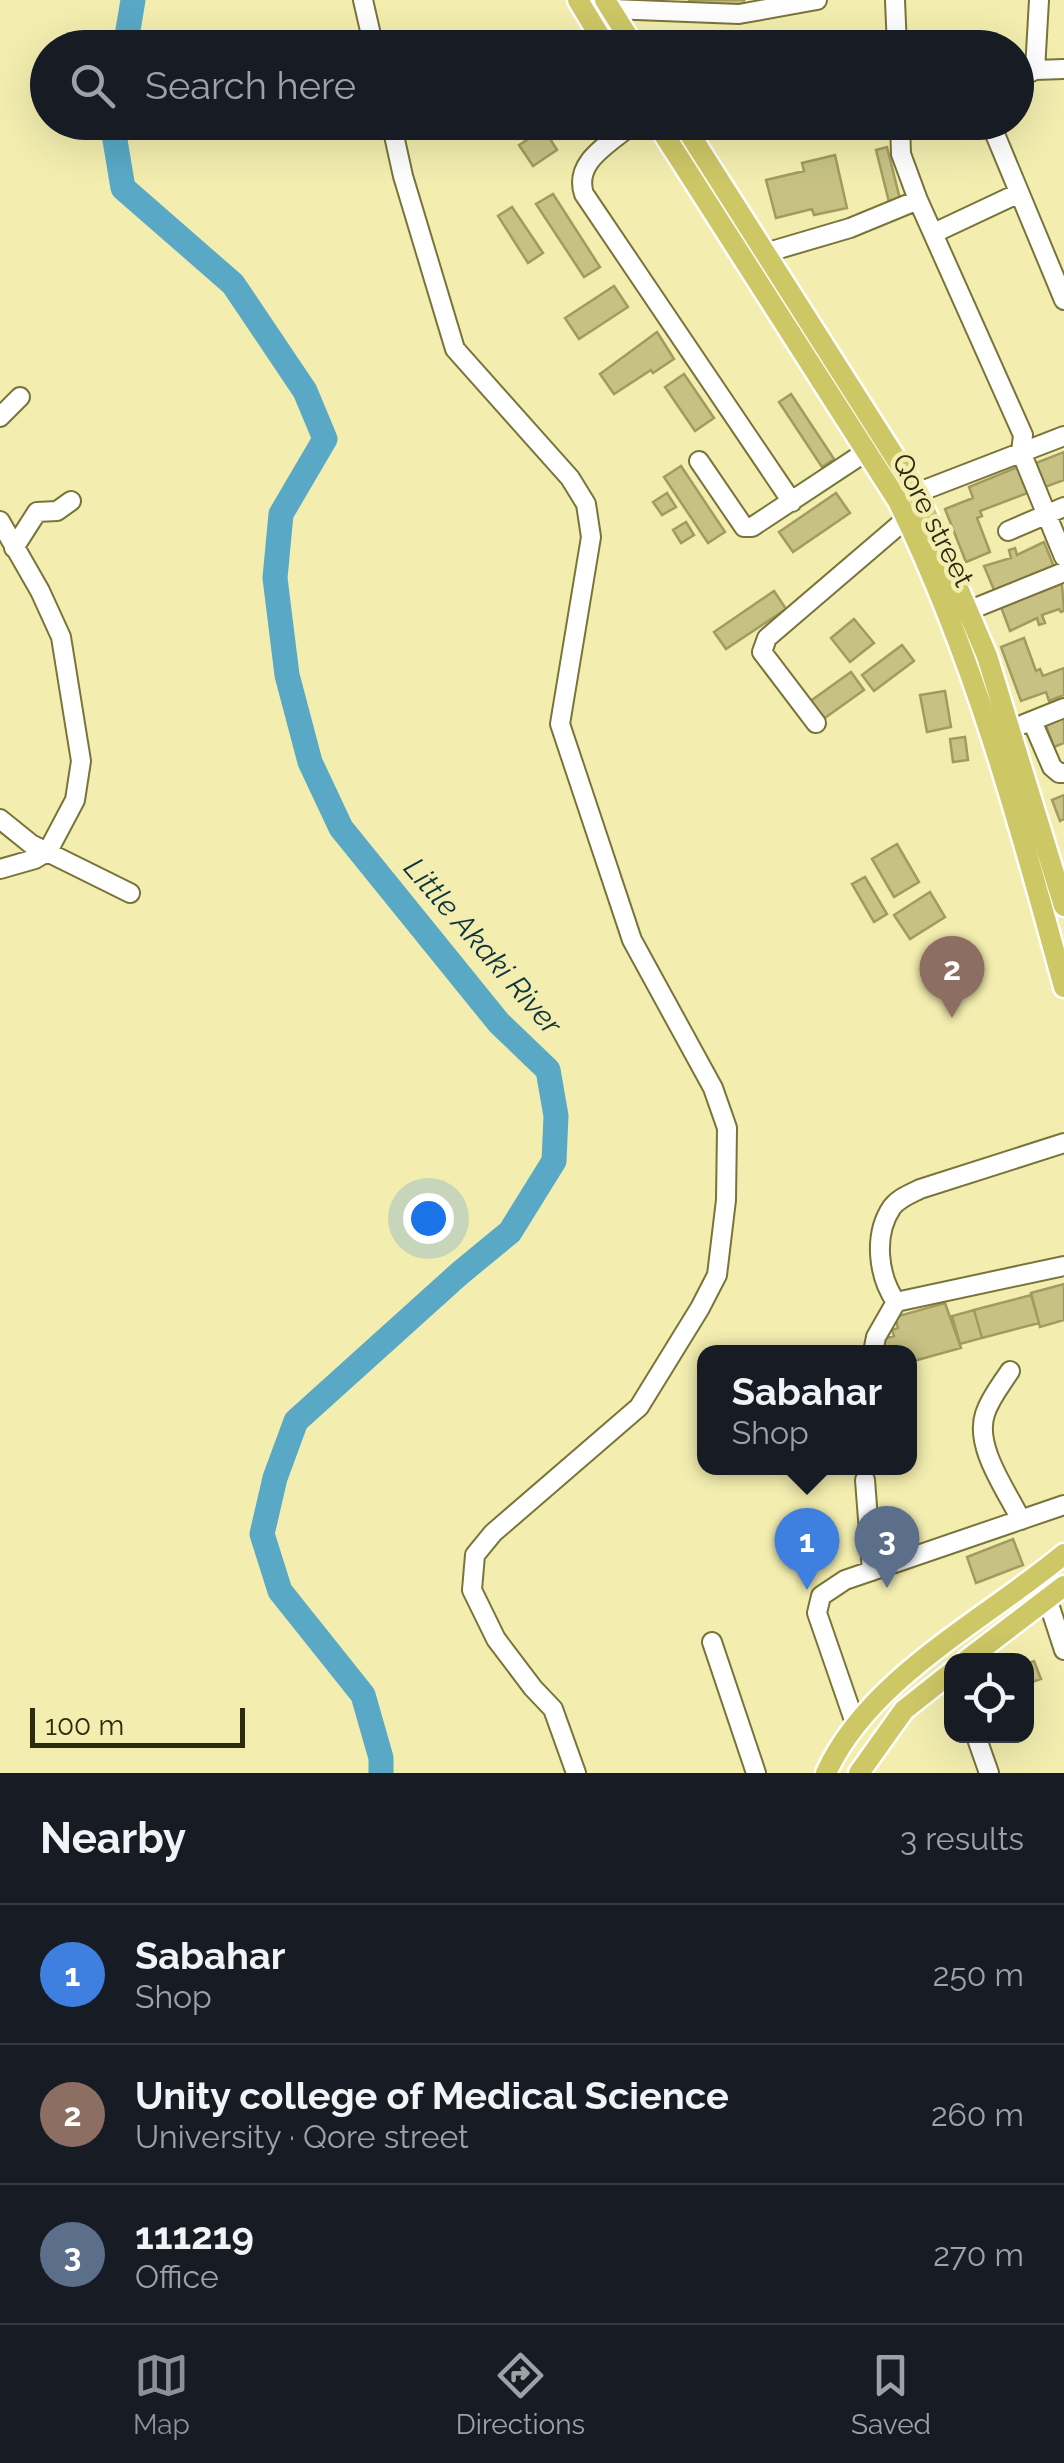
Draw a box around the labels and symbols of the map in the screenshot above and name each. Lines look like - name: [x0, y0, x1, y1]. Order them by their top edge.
- street label: Qore street: [885, 448, 981, 593]
- water label: Little Akaki River: [397, 851, 570, 1043]
- pin: 2: [920, 936, 984, 1018]
- your location: [403, 1193, 454, 1244]
- pin: 3: [854, 1506, 920, 1588]
- pin: 1: [774, 1508, 840, 1590]
- scale bar: [30, 1703, 245, 1748]

